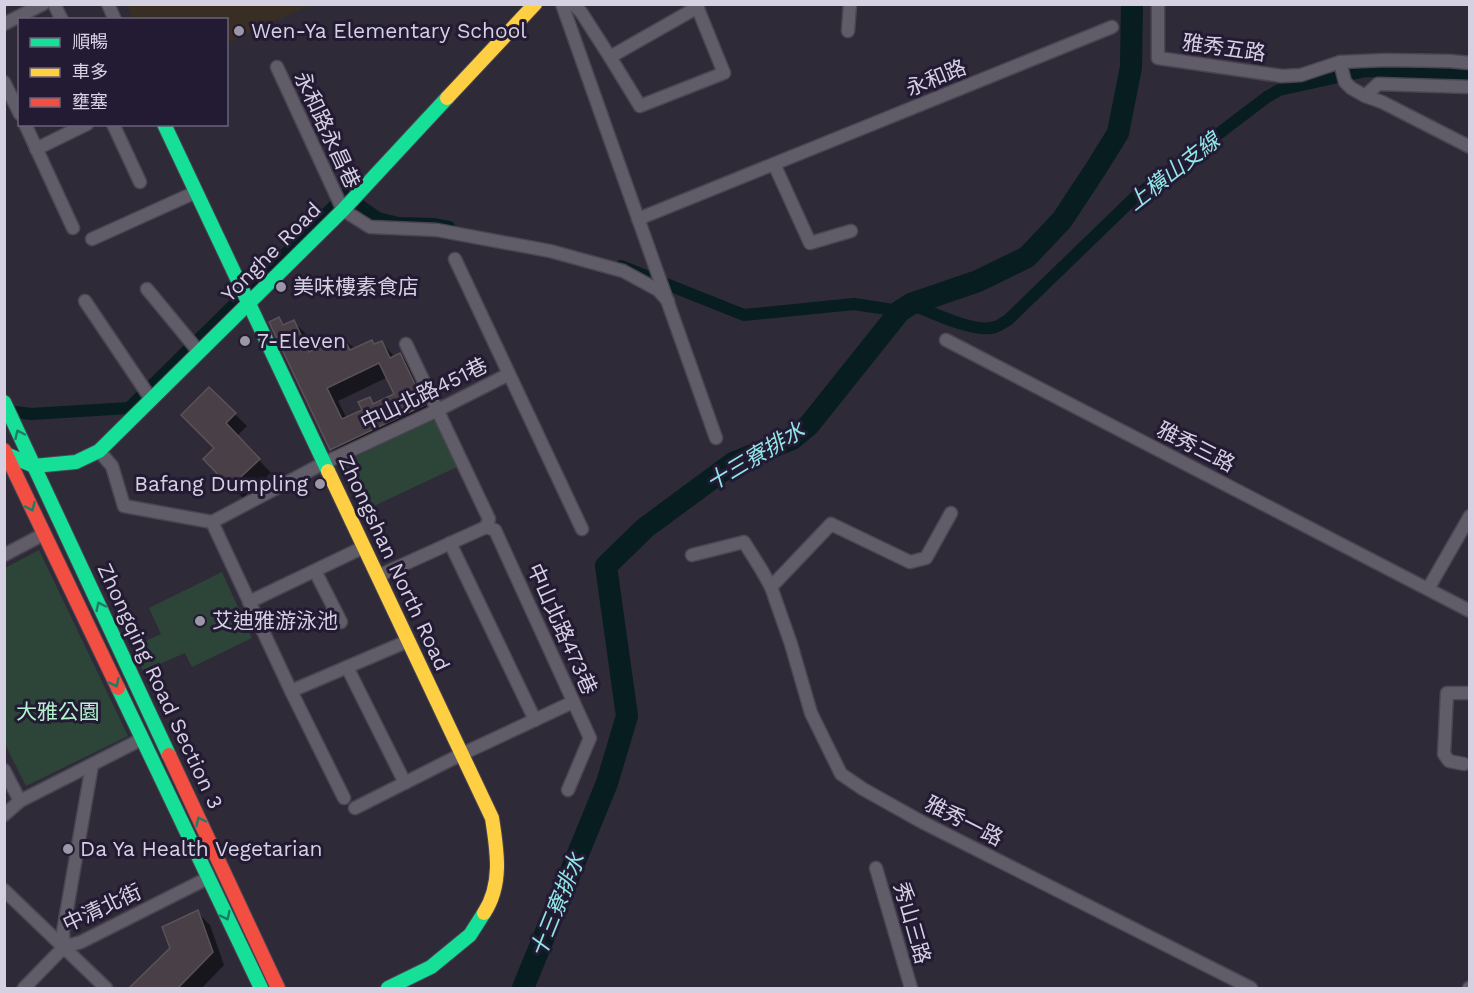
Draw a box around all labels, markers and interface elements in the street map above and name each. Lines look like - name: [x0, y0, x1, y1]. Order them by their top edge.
- legend: [18, 18, 228, 126]
- place label: Wen-Ya Elementary School: [251, 18, 527, 43]
- marker: Wen-Ya Elementary School: [232, 24, 246, 38]
- street label: 雅秀五路: [1181, 29, 1267, 66]
- text: 順暢: [72, 31, 108, 52]
- street label: 永和路: [902, 54, 970, 101]
- text: 車多: [72, 61, 108, 82]
- street label: 永和路永昌巷: [289, 67, 365, 192]
- text: 壅塞: [72, 91, 108, 112]
- water label: 上橫山支線: [1122, 126, 1227, 215]
- street label: Yonghe Road: [216, 197, 326, 307]
- place label: 美味樓素食店: [293, 274, 419, 299]
- marker: 美味樓素食店: [274, 280, 288, 294]
- place label: 7-Eleven: [257, 328, 346, 353]
- marker: 7-Eleven: [238, 334, 252, 348]
- street label: 中山北路451巷: [356, 352, 491, 435]
- street label: 雅秀三路: [1153, 416, 1239, 477]
- water label: 十三寮排水: [702, 417, 810, 495]
- one-way arrow: [15, 429, 27, 440]
- street label: Zhongshan North Road: [333, 451, 455, 675]
- place label: Bafang Dumpling: [134, 471, 309, 496]
- marker: Bafang Dumpling: [313, 477, 327, 491]
- one-way arrow: [24, 501, 36, 512]
- street label: Zhongqing Road Section 3: [92, 559, 228, 813]
- street label: 中山北路473巷: [522, 559, 603, 698]
- one-way arrow: [95, 602, 107, 613]
- place label: 艾迪雅游泳池: [212, 608, 338, 633]
- marker: 艾迪雅游泳池: [193, 614, 207, 628]
- one-way arrow: [108, 677, 120, 688]
- park label: 大雅公園: [16, 699, 100, 724]
- street label: 雅秀一路: [921, 790, 1007, 851]
- one-way arrow: [196, 817, 208, 828]
- place label: Da Ya Health Vegetarian: [80, 836, 323, 861]
- marker: Da Ya Health Vegetarian: [61, 842, 75, 856]
- water label: 十三寮排水: [525, 849, 590, 961]
- street label: 中清北街: [58, 878, 145, 937]
- street label: 秀山三路: [889, 879, 936, 967]
- one-way arrow: [219, 909, 231, 920]

